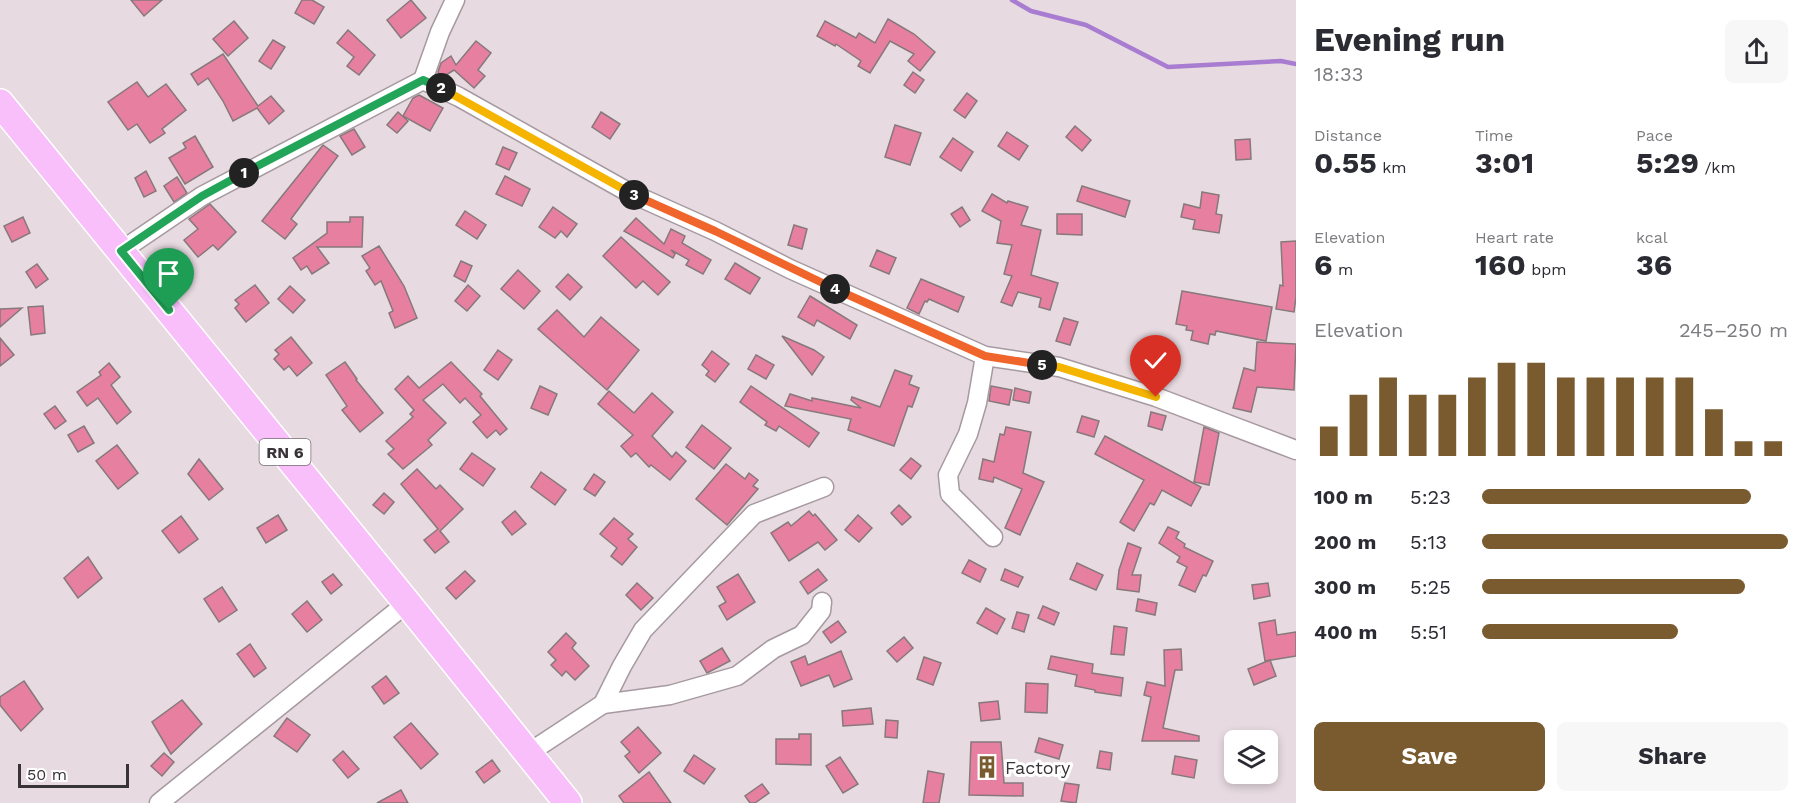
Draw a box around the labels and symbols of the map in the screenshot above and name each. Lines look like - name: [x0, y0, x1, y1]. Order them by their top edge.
- pin: 2: [426, 73, 456, 103]
- pin: 1: [229, 158, 259, 188]
- pin: 3: [619, 180, 649, 210]
- pin: [143, 248, 194, 310]
- pin: 4: [820, 274, 850, 304]
- pin: [1130, 335, 1181, 397]
- pin: 5: [1027, 350, 1057, 380]
- road number: RN 6: [260, 439, 310, 465]
- building icon: Factory: [974, 754, 1000, 780]
- place label: Factory: [1005, 757, 1071, 778]
- scale bar: [18, 761, 129, 788]

